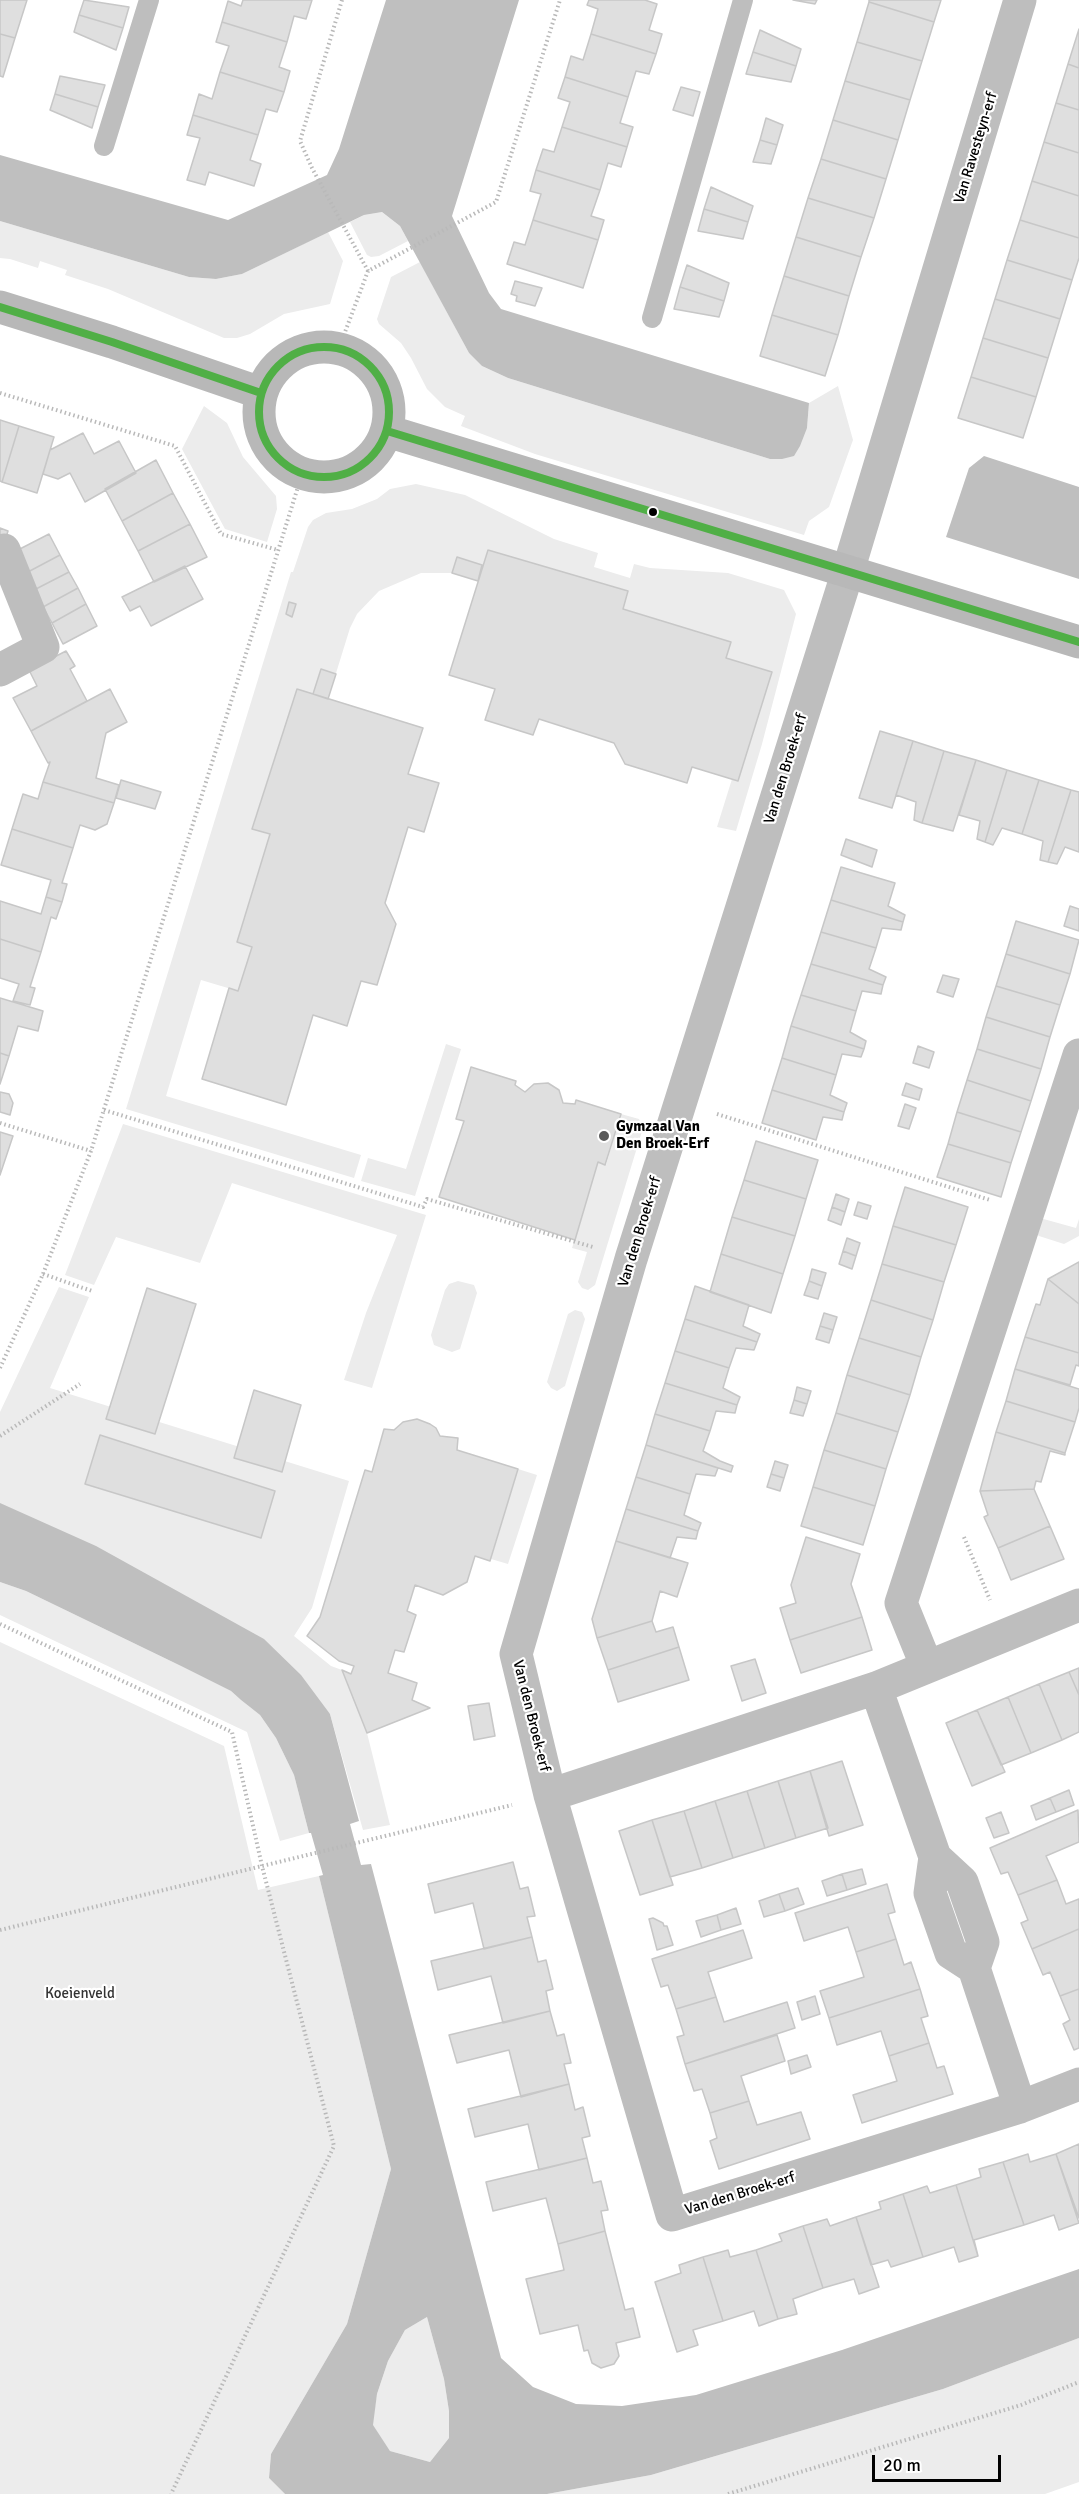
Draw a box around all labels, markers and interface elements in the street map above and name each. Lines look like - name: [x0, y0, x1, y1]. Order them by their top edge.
- street label: Van Ravesteyn-erf: [951, 90, 1001, 206]
- unlabelled marker: [647, 506, 659, 518]
- street label: Van den Broek-erf: [761, 712, 811, 826]
- place label: Gymzaal Van Den Broek-Erf: [616, 1118, 709, 1153]
- marker: Gymzaal Van Den Broek-Erf: [597, 1129, 611, 1143]
- street label: Van den Broek-erf: [615, 1175, 665, 1289]
- street label: Van den Broek-erf: [508, 1658, 554, 1774]
- park label: Koeienveld: [45, 1985, 115, 2003]
- street label: Van den Broek-erf: [683, 2169, 797, 2219]
- scale bar: [875, 2443, 1004, 2481]
- text: 20 m: [883, 2454, 921, 2476]

